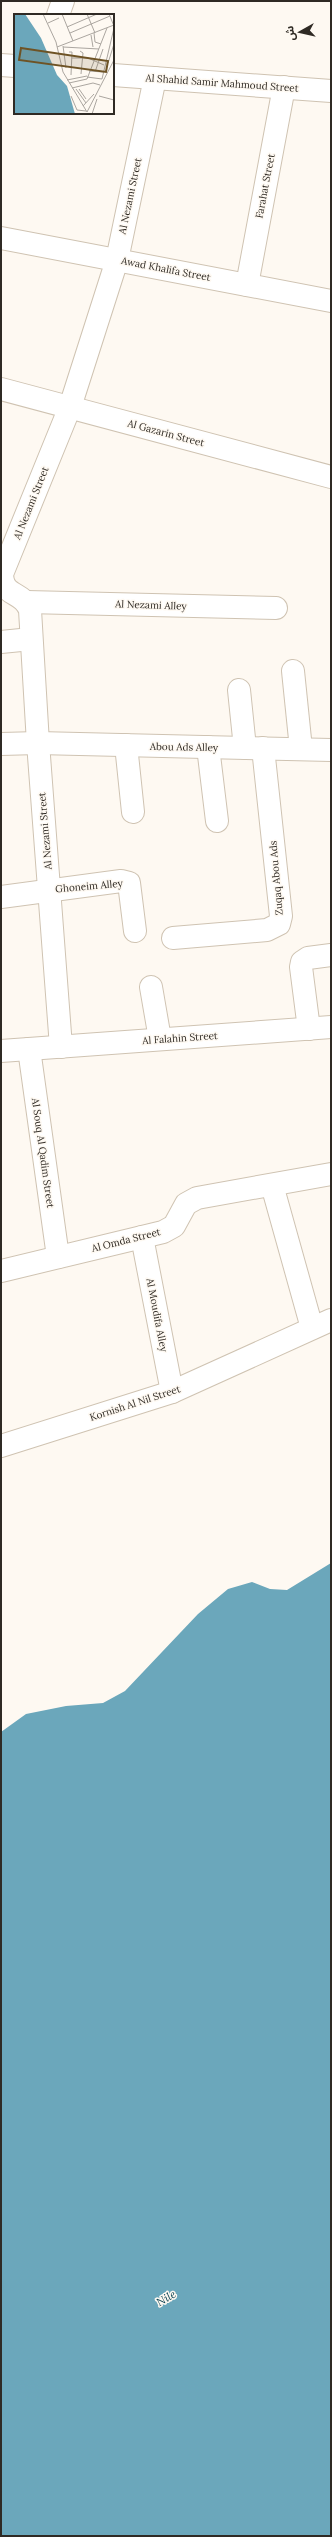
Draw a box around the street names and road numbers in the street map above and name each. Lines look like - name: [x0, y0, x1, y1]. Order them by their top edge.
- street label: Al Shahid Samir Mahmoud Street: [144, 71, 299, 95]
- street label: Farahat Street: [252, 152, 278, 219]
- street label: Al Nezami Street: [115, 157, 144, 236]
- street label: Awad Khalifa Street: [119, 254, 212, 284]
- street label: Al Gazarin Street: [125, 416, 206, 450]
- street label: Al Nezami Street: [10, 464, 52, 542]
- street label: Al Nezami Alley: [114, 597, 188, 613]
- street label: Abou Ads Alley: [149, 740, 219, 754]
- street label: Al Nezami Street: [35, 792, 55, 871]
- street label: Zuqaq Abou Ads: [266, 840, 286, 916]
- street label: Ghoneim Alley: [55, 877, 124, 895]
- street label: Al Falahin Street: [141, 1029, 218, 1047]
- street label: Al Souq Al Qadim Street: [29, 1096, 57, 1209]
- street label: Al Omda Street: [89, 1225, 162, 1255]
- street label: Al Moudifa Alley: [143, 1276, 171, 1354]
- street label: Kornish Al Nil Street: [88, 1382, 182, 1424]

